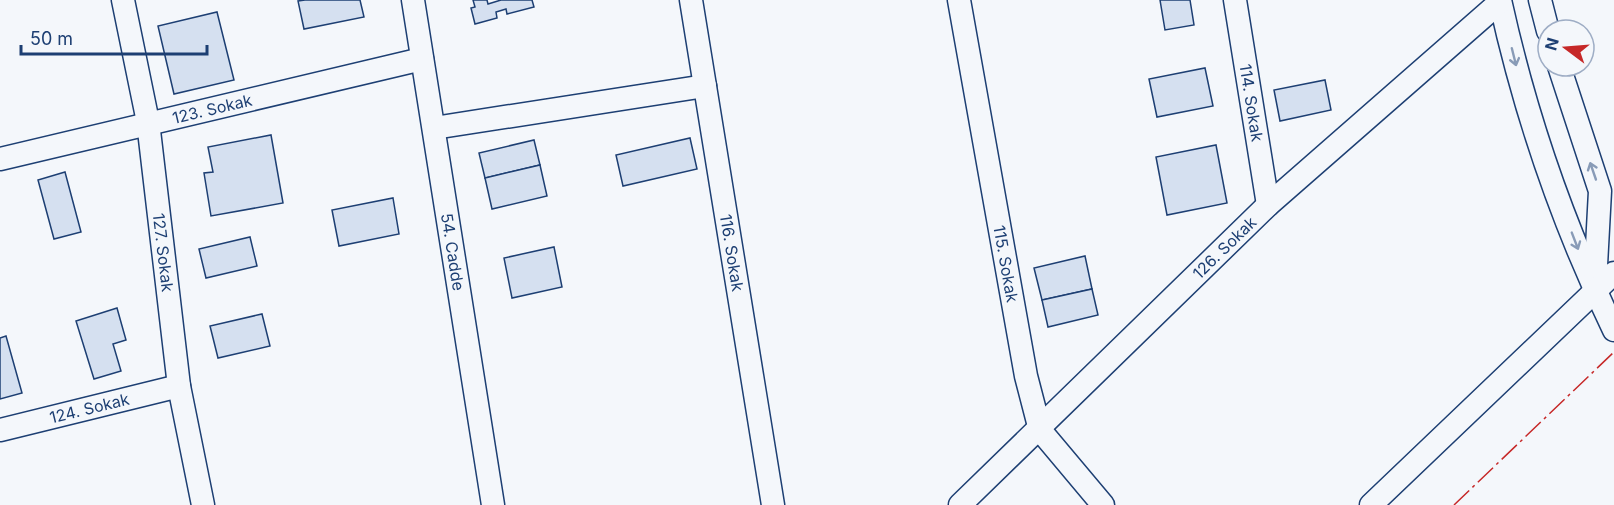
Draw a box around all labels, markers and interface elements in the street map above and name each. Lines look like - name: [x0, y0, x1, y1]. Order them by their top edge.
- scale bar: [21, 18, 207, 56]
- north arrow: [1536, 18, 1596, 78]
- text: 50 m: [30, 28, 73, 49]
- text: N: [1540, 35, 1563, 52]
- one-way arrow: [1509, 47, 1521, 66]
- street label: 114. Sokak: [1235, 62, 1268, 143]
- street label: 123. Sokak: [170, 90, 254, 128]
- one-way arrow: [1586, 162, 1597, 181]
- street label: 127. Sokak: [149, 212, 178, 293]
- street label: 54. Cadde: [437, 212, 469, 292]
- street label: 126. Sokak: [1188, 212, 1261, 283]
- street label: 116. Sokak: [716, 213, 748, 293]
- street label: 115. Sokak: [989, 224, 1023, 304]
- one-way arrow: [1571, 232, 1582, 250]
- street label: 124. Sokak: [47, 389, 131, 427]

